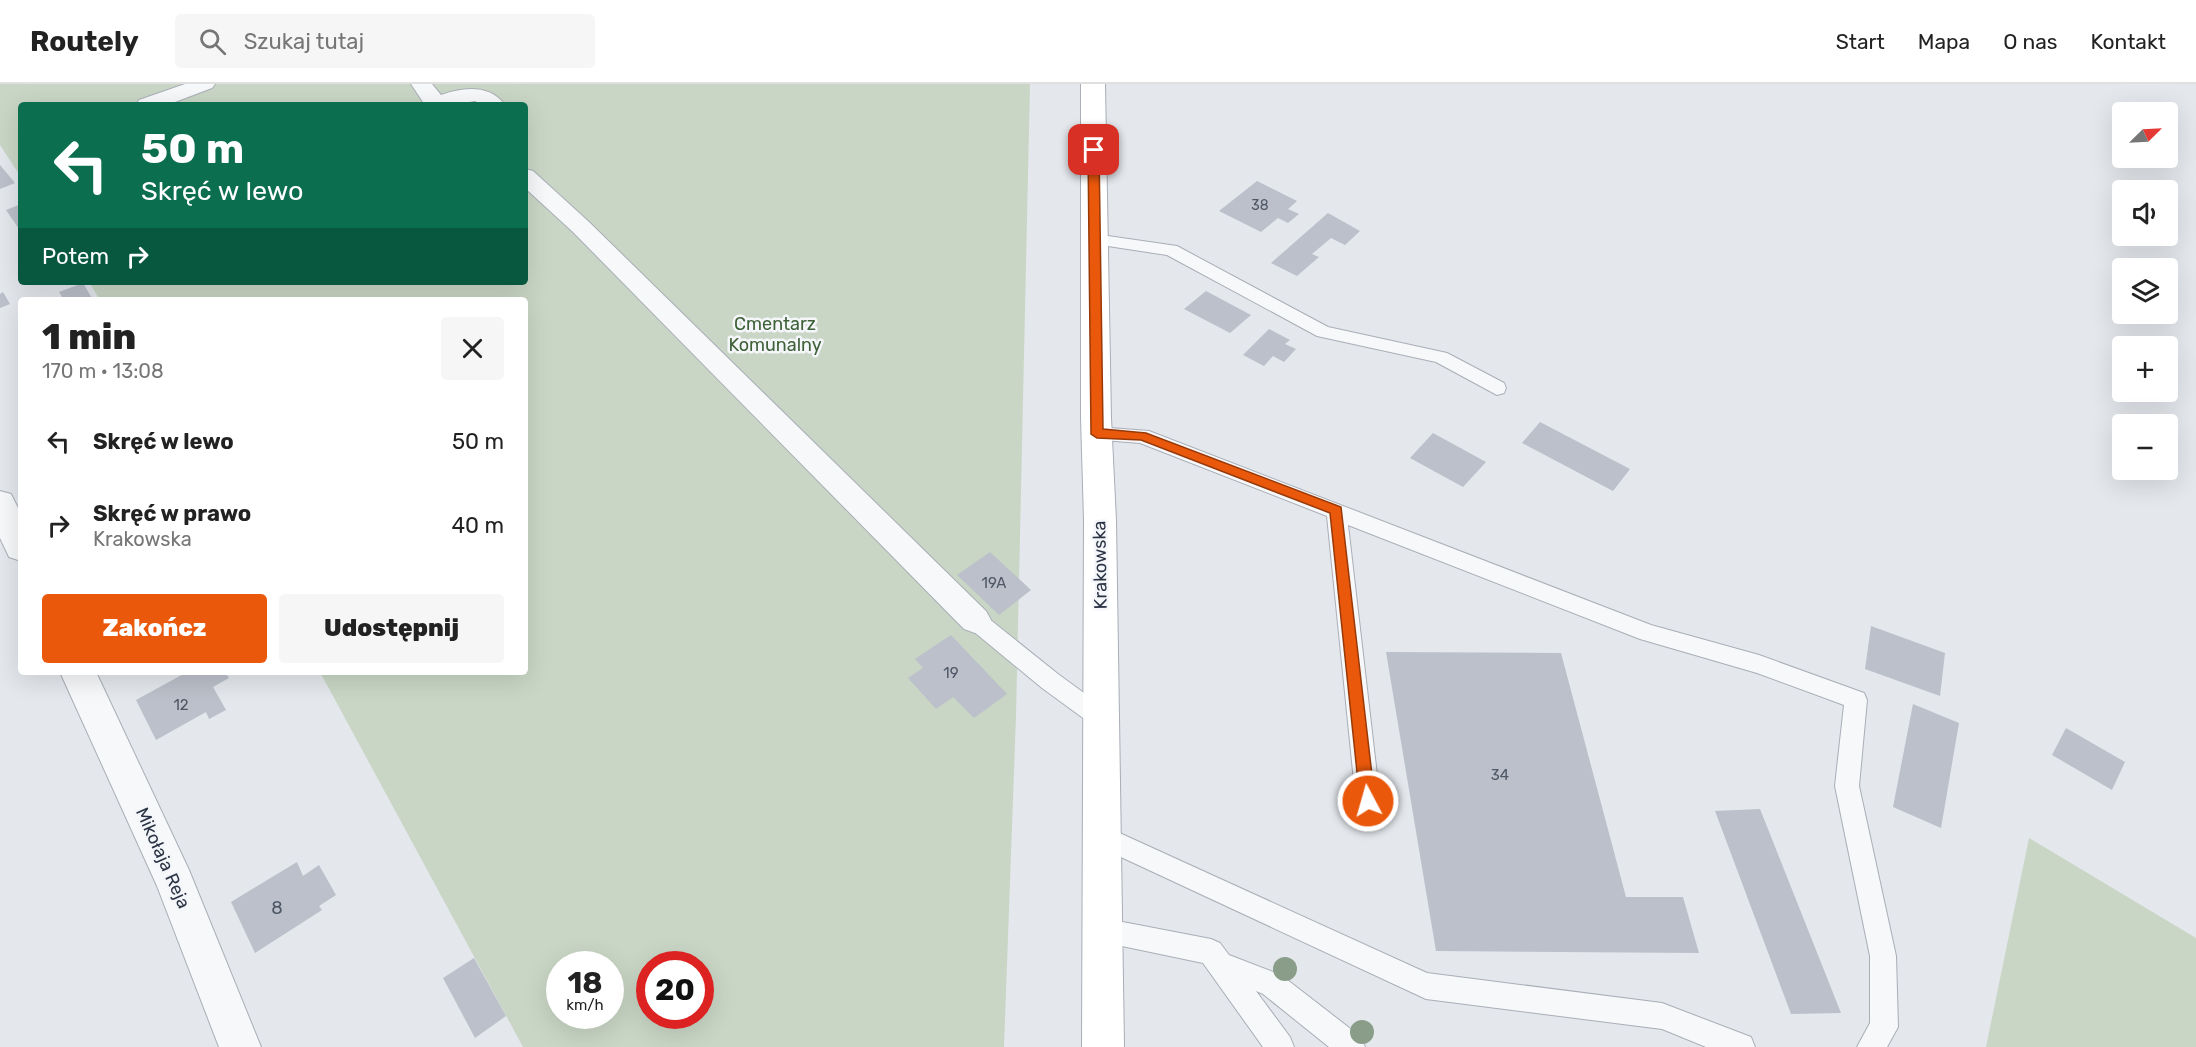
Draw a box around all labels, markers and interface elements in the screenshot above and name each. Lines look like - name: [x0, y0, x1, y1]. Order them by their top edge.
- search box: [175, 14, 595, 68]
- text: Routely: [30, 25, 139, 58]
- icon: search: [196, 25, 229, 58]
- text: Szukaj tutaj: [244, 28, 364, 55]
- text: Start: [1836, 29, 1885, 54]
- text: Mapa: [1918, 29, 1970, 54]
- text: O nas: [2003, 29, 2058, 54]
- text: Kontakt: [2091, 29, 2166, 54]
- north arrow: [2112, 102, 2178, 168]
- map controls: [2112, 102, 2178, 480]
- text: 50 m: [141, 124, 244, 174]
- pin: [1068, 124, 1119, 175]
- icon: left: [42, 126, 120, 204]
- icon: arrive: [1077, 133, 1110, 166]
- text: Skręć w lewo: [141, 175, 304, 207]
- button: sound: [2112, 180, 2178, 246]
- house number: 38: [1251, 197, 1269, 214]
- icon: right: [121, 240, 154, 273]
- text: Potem: [42, 243, 109, 270]
- button: layers: [2112, 258, 2178, 324]
- park label: Cmentarz Komunalny: [728, 313, 822, 356]
- text: 1 min: [42, 315, 136, 358]
- button: close: [441, 317, 504, 380]
- button: +: [2112, 336, 2178, 402]
- text: 170 m · 13:08: [42, 359, 164, 383]
- button: −: [2112, 414, 2178, 480]
- icon: left: [42, 425, 75, 458]
- text: Skręć w lewo: [93, 428, 234, 455]
- text: 50 m: [452, 428, 504, 455]
- text: Skręć w prawo: [93, 500, 251, 527]
- icon: right: [42, 509, 75, 542]
- text: 40 m: [451, 512, 504, 539]
- street label: Krakowska: [1088, 520, 1112, 610]
- text: Krakowska: [93, 527, 192, 551]
- house number: 19A: [982, 574, 1006, 592]
- button: Zakończ: [42, 594, 267, 663]
- button: Udostępnij: [279, 594, 504, 663]
- house number: 19: [943, 664, 959, 682]
- house number: 12: [173, 696, 189, 714]
- house number: 34: [1491, 766, 1509, 784]
- position arrow: [1336, 769, 1400, 833]
- street label: Mikołaja Reja: [131, 804, 195, 912]
- house number: 8: [271, 897, 283, 919]
- speed limit sign: 20: [636, 951, 714, 1029]
- text: 18: [567, 965, 603, 1001]
- text: km/h: [566, 996, 604, 1014]

